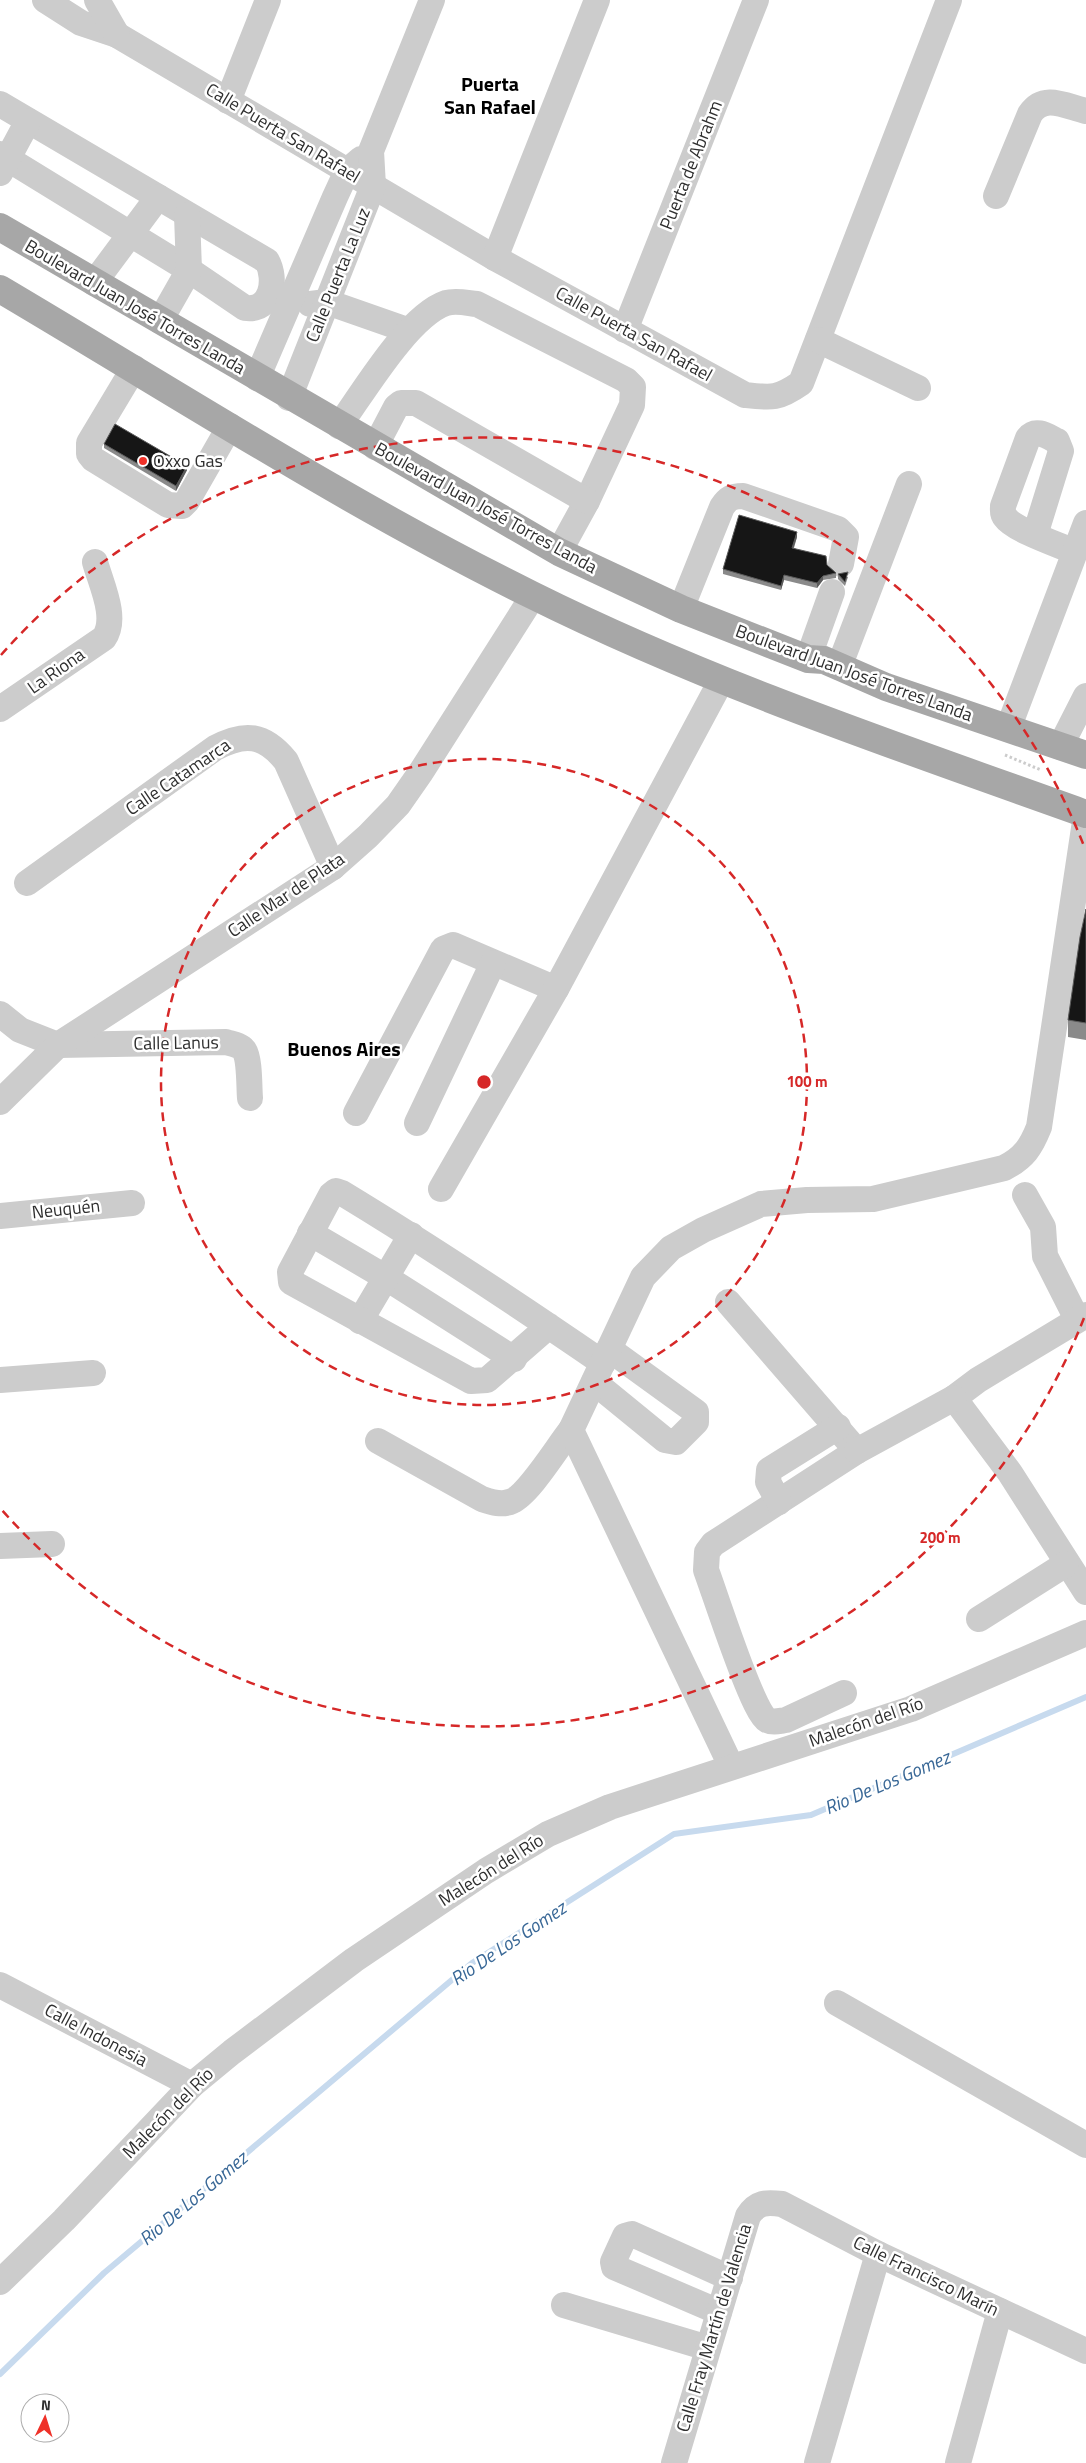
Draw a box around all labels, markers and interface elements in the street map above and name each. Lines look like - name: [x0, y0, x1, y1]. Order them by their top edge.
- district label: Puerta San Rafael: [444, 68, 536, 122]
- street label: Calle Puerta San Rafael: [201, 76, 366, 189]
- street label: Puerta de Abrahm: [652, 96, 729, 234]
- street label: Calle Puerta La Luz: [298, 204, 377, 346]
- street label: Boulevard Juan José Torres Landa: [20, 232, 251, 381]
- street label: Calle Puerta San Rafael: [551, 279, 718, 388]
- street label: Boulevard Juan José Torres Landa: [370, 435, 602, 580]
- place label: Oxxo Gas: [153, 447, 223, 474]
- marker: Oxxo Gas: [137, 455, 149, 467]
- street label: Boulevard Juan José Torres Landa: [732, 617, 977, 728]
- street label: La Riona: [21, 641, 90, 700]
- street label: Calle Catamarca: [120, 731, 236, 822]
- street label: Calle Mar de Plata: [222, 845, 350, 944]
- street label: Calle Lanus: [133, 1028, 219, 1057]
- district label: Buenos Aires: [287, 1033, 401, 1064]
- text: 100 m: [786, 1070, 828, 1093]
- centre of rings: [475, 1073, 493, 1091]
- street label: Neuquén: [30, 1191, 101, 1226]
- text: 200 m: [919, 1526, 961, 1549]
- street label: Malecón del Río: [805, 1689, 927, 1754]
- water label: Rio De Los Gomez: [819, 1741, 956, 1821]
- street label: Malecón del Río: [433, 1826, 549, 1913]
- water label: Rio De Los Gomez: [444, 1892, 573, 1992]
- street label: Calle Indonesia: [40, 1996, 153, 2073]
- street label: Malecón del Río: [116, 2061, 219, 2164]
- water label: Rio De Los Gomez: [132, 2142, 255, 2252]
- street label: Calle Fray Martín de Valencia: [669, 2220, 758, 2435]
- street label: Calle Francisco Marín: [849, 2228, 1004, 2323]
- north arrow: [20, 2393, 70, 2443]
- text: N: [40, 2394, 52, 2415]

